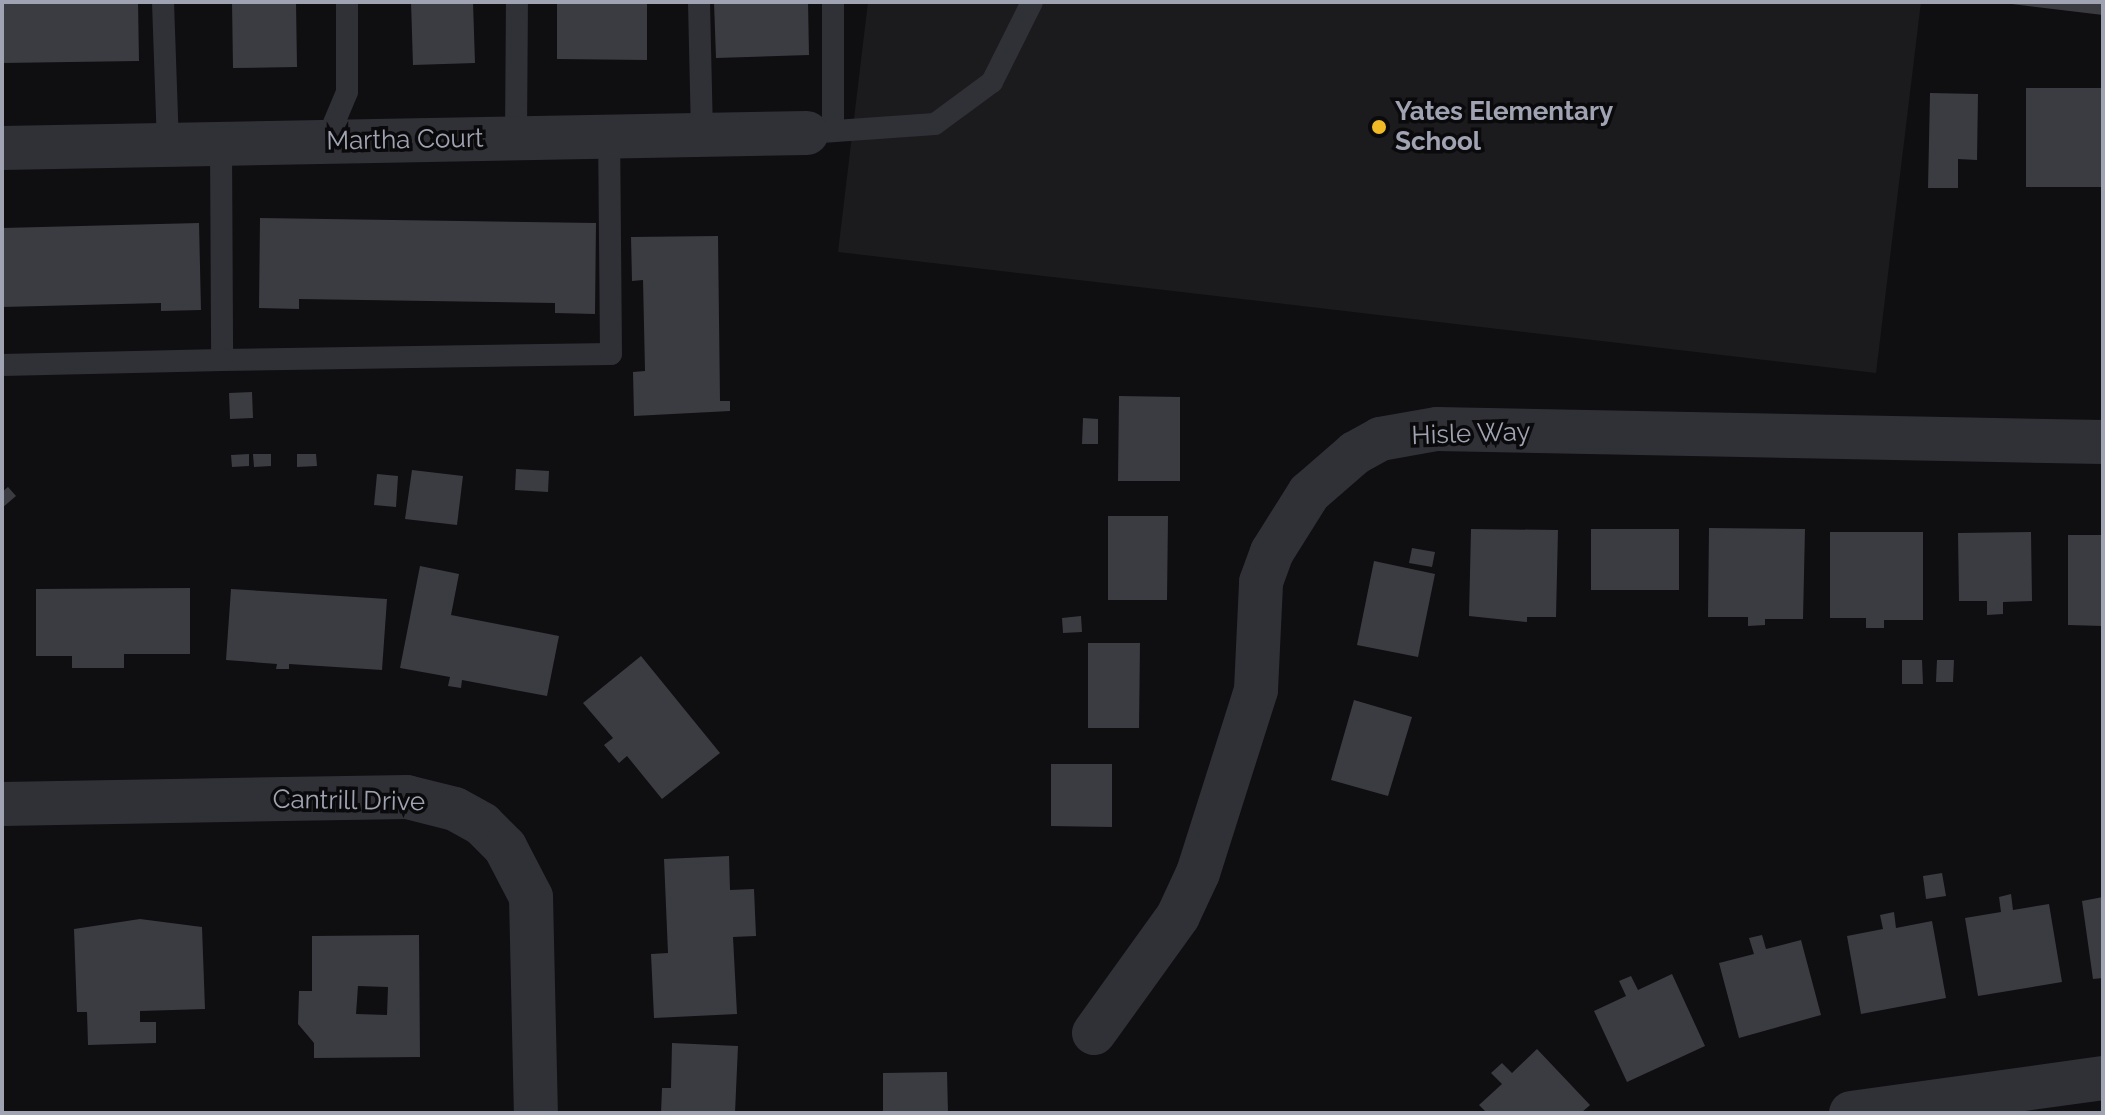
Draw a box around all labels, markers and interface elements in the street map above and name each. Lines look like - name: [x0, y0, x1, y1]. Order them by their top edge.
- place label: Yates Elementary School: [1395, 96, 1613, 158]
- marker: Yates Elementary School: [1370, 118, 1388, 136]
- street label: Martha Court: [326, 123, 484, 157]
- street label: Hisle Way: [1410, 416, 1532, 452]
- street label: Cantrill Drive: [272, 784, 426, 818]

